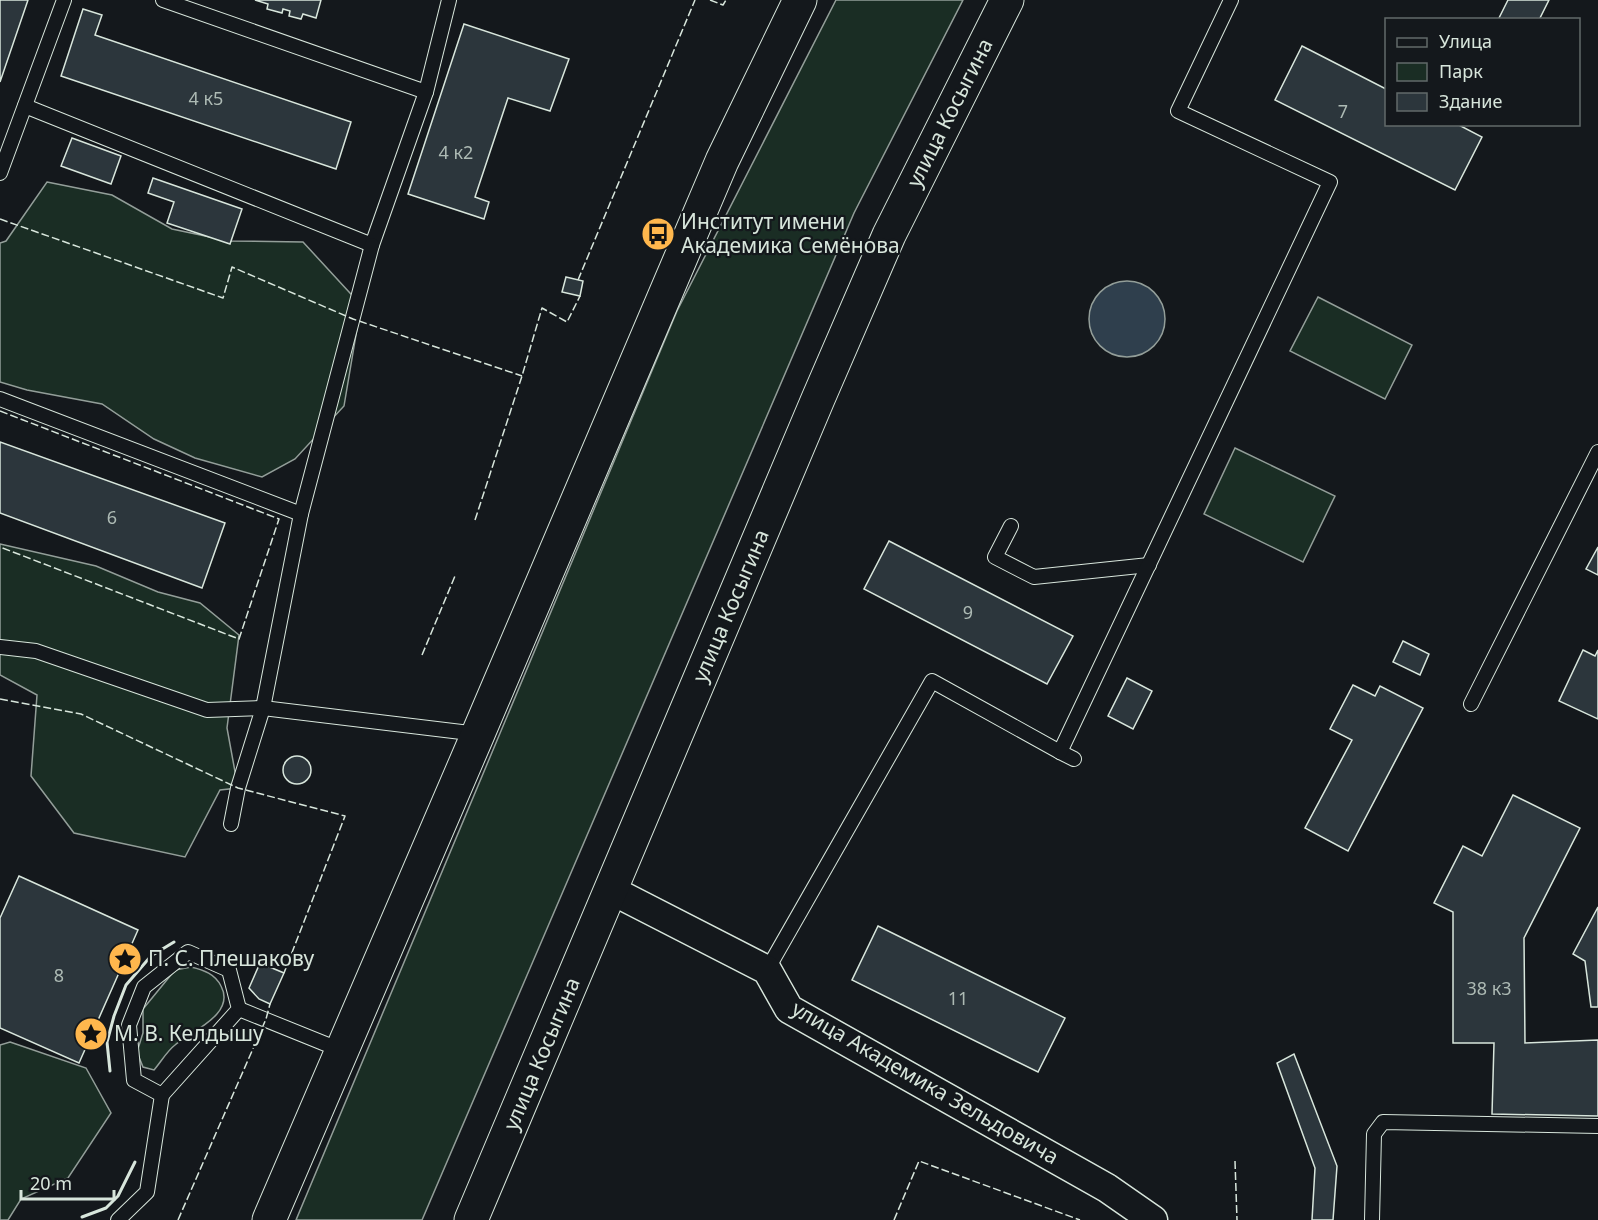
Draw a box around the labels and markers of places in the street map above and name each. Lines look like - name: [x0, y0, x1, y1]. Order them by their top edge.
- place label: Институт имени Академика Семёнова: [681, 207, 900, 259]
- bus stop icon: Институт имени Академика Семёнова: [640, 216, 676, 252]
- place icon: П. С. Плешакову: [107, 941, 143, 977]
- place label: П. С. Плешакову: [148, 944, 315, 972]
- place icon: М. В. Келдышу: [73, 1016, 109, 1052]
- place label: М. В. Келдышу: [114, 1019, 264, 1047]

